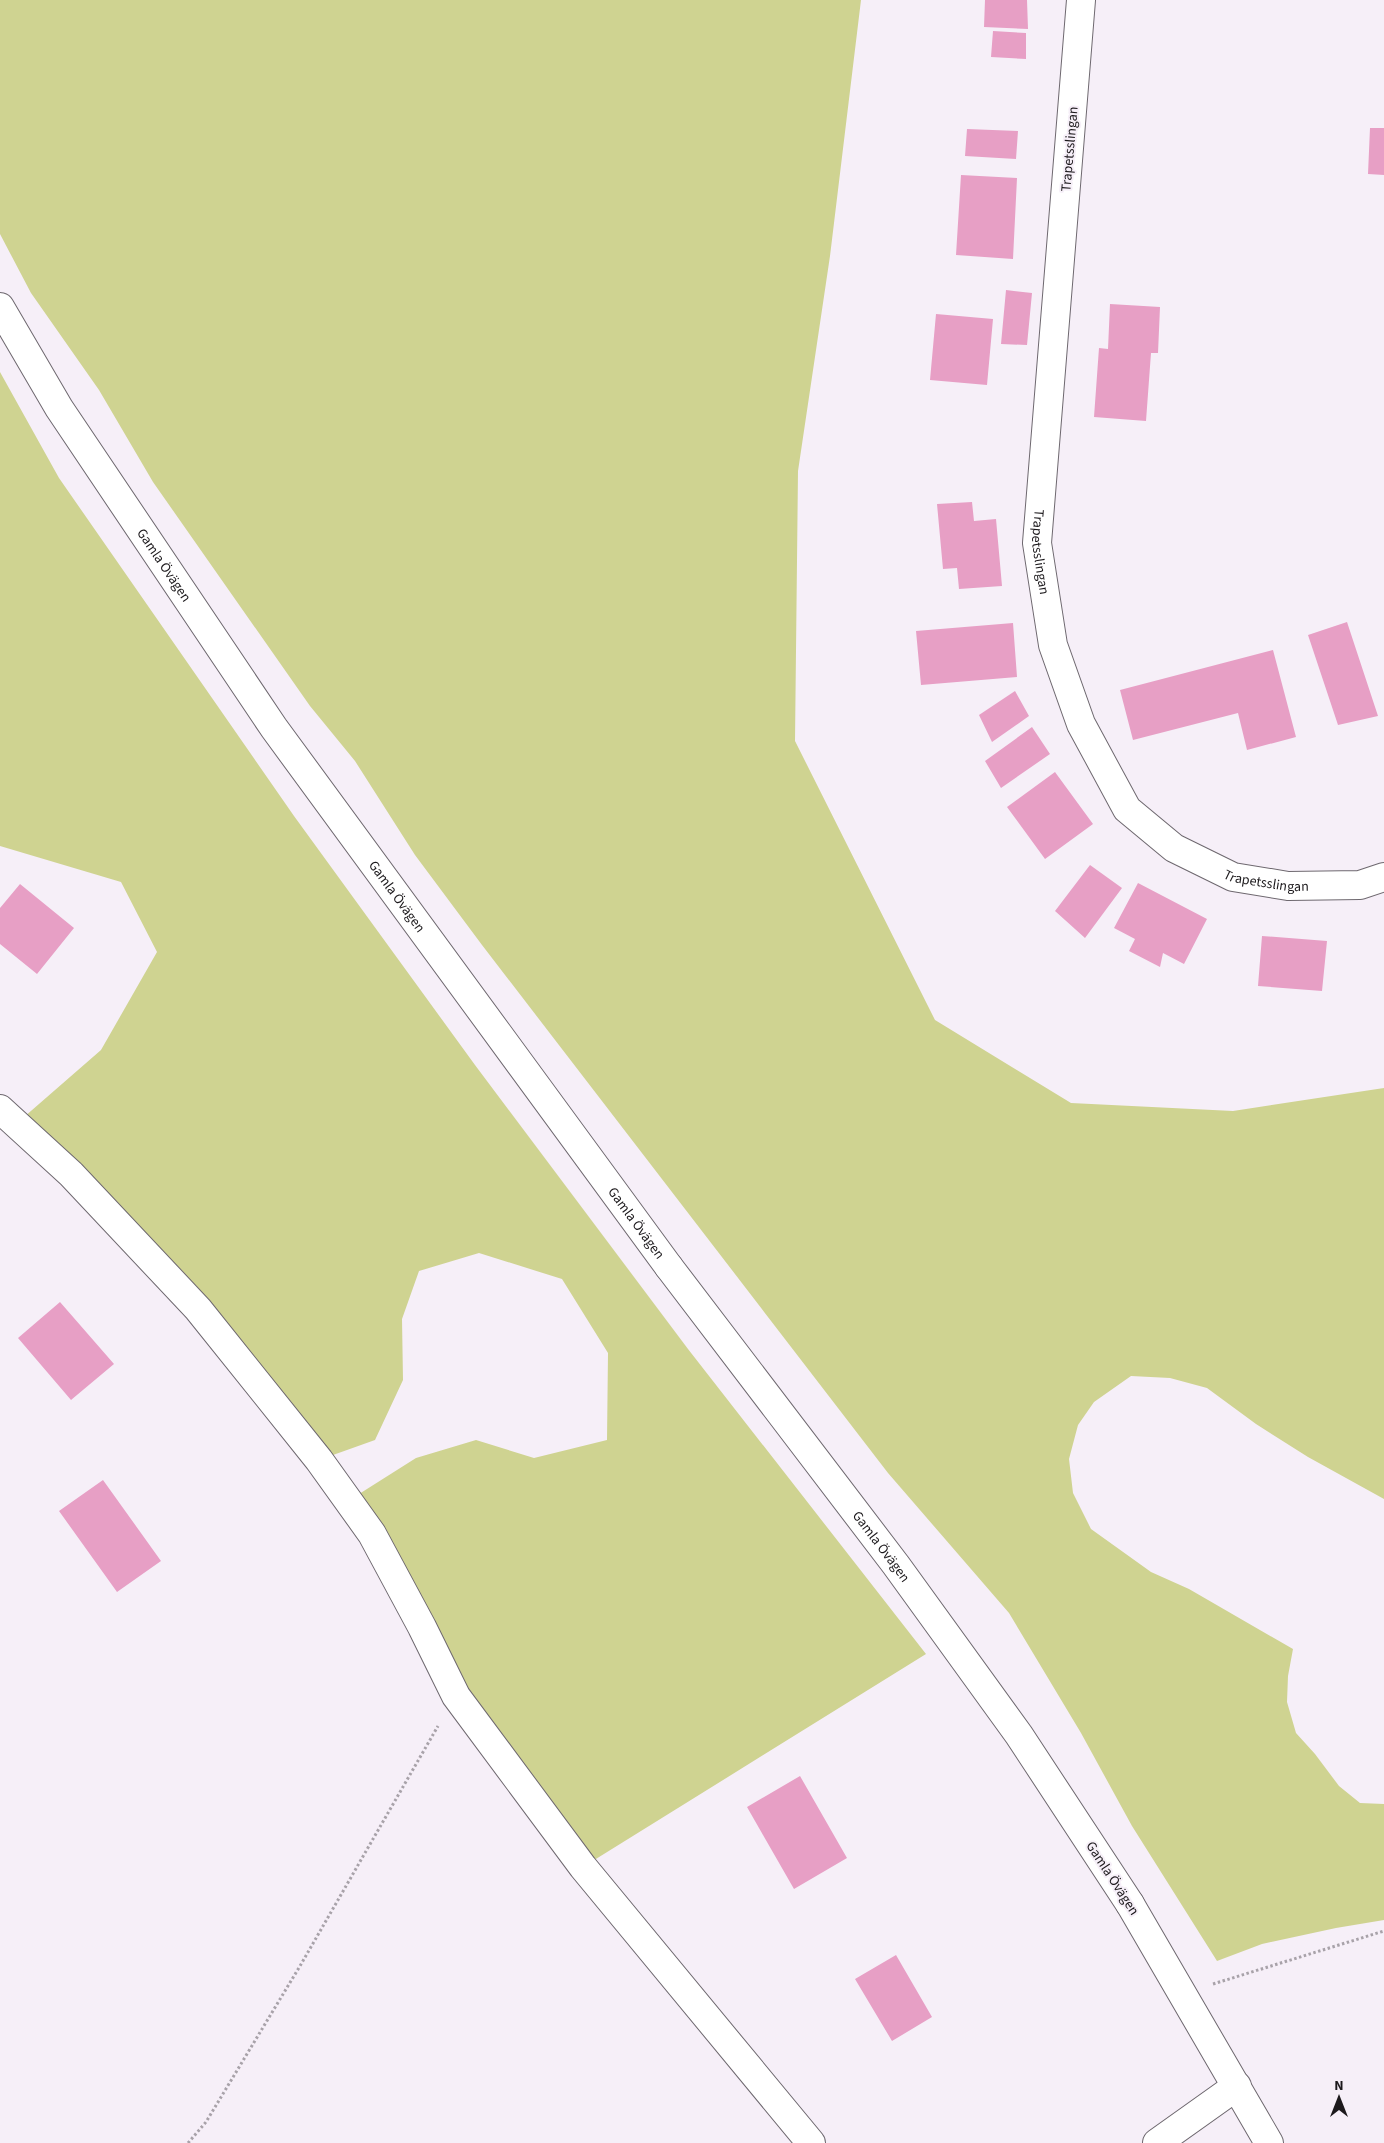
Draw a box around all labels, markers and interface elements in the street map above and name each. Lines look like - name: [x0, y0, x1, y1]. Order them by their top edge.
- street label: Trapetsslingan: [1056, 106, 1084, 193]
- street label: Trapetsslingan: [1026, 509, 1054, 596]
- street label: Gamla Övägen: [132, 525, 196, 606]
- street label: Gamla Övägen: [363, 857, 430, 937]
- street label: Trapetsslingan: [1220, 865, 1309, 897]
- street label: Gamla Övägen: [603, 1183, 669, 1264]
- street label: Gamla Övägen: [847, 1507, 914, 1587]
- street label: Gamla Övägen: [1081, 1838, 1144, 1920]
- north arrow: [1314, 2073, 1364, 2123]
- text: N: [1334, 2076, 1344, 2096]

